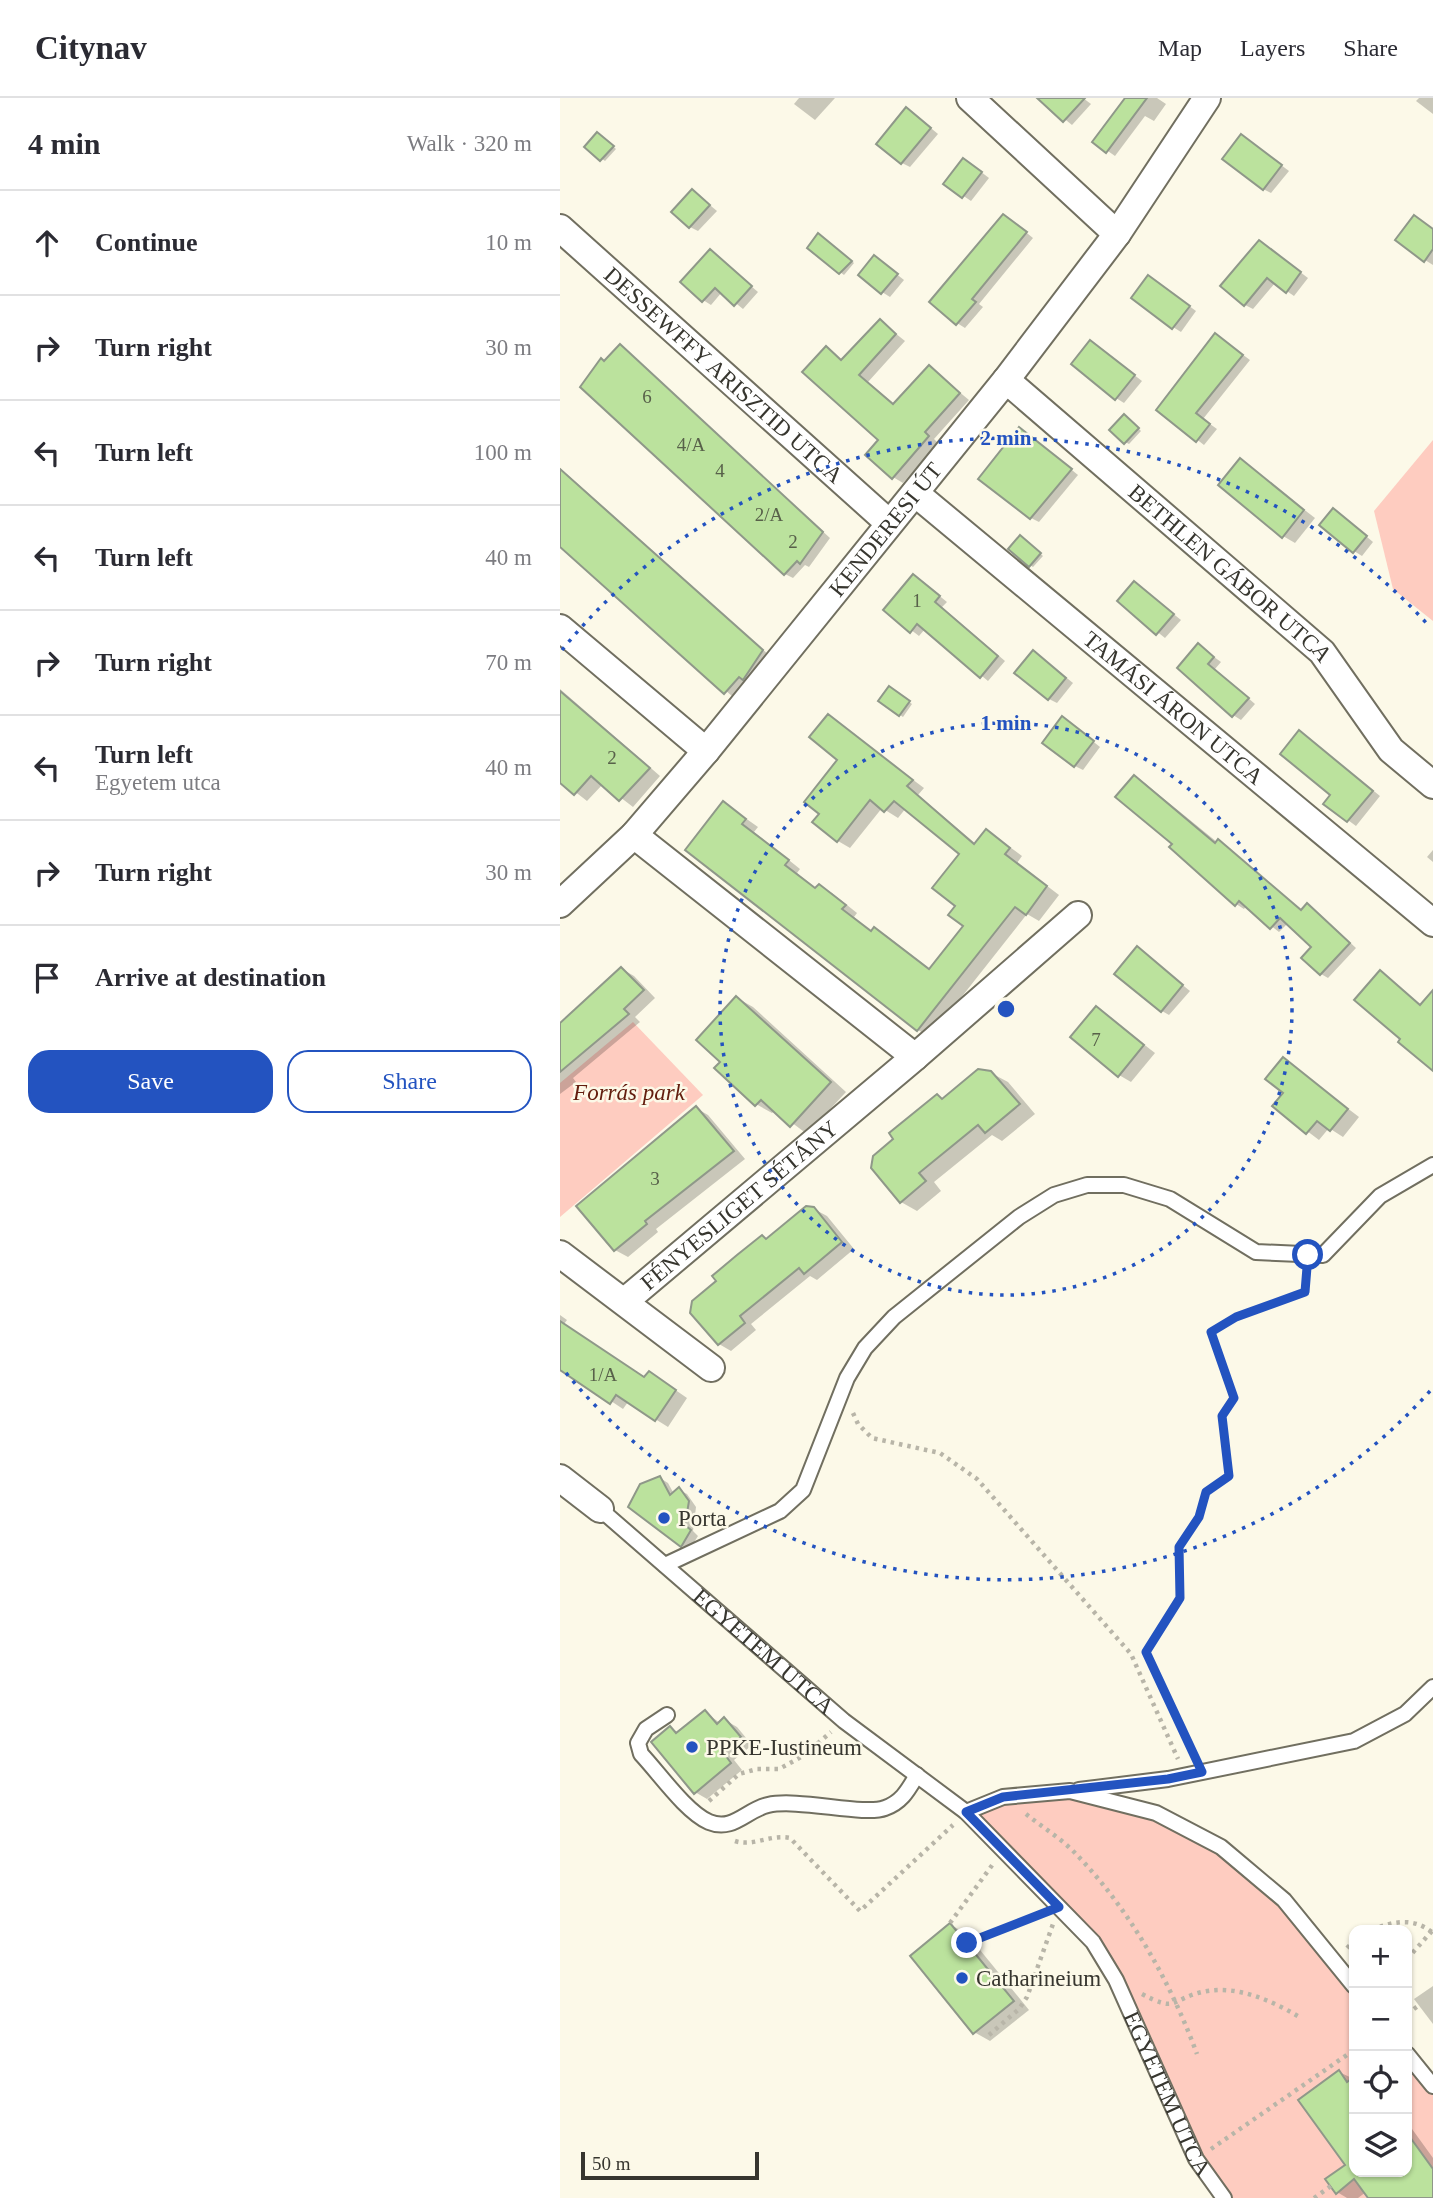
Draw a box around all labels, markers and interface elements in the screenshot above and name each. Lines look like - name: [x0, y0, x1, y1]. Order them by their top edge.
- text: Citynav: [35, 30, 147, 66]
- text: Map: [1158, 35, 1202, 61]
- text: Layers: [1240, 35, 1305, 61]
- text: Share: [1343, 35, 1398, 61]
- text: 4 min: [28, 127, 101, 160]
- text: Walk · 320 m: [407, 131, 532, 156]
- icon: ahead: [28, 224, 66, 262]
- text: Continue: [95, 228, 198, 257]
- text: 10 m: [485, 230, 532, 255]
- street label: DESSEWFFY ARISZTID UTCA: [599, 262, 848, 489]
- icon: right: [28, 329, 66, 367]
- text: Turn right: [95, 333, 212, 362]
- text: 30 m: [485, 335, 532, 360]
- house number: 6: [642, 386, 652, 407]
- text: 2 min: [981, 426, 1032, 450]
- icon: left: [28, 434, 66, 472]
- house number: 4/A: [677, 434, 706, 455]
- text: Turn left: [95, 438, 193, 467]
- text: 100 m: [474, 440, 532, 465]
- street label: KENDERESI ÚT: [824, 458, 947, 601]
- house number: 4: [715, 460, 725, 481]
- street label: BETHLEN GÁBOR UTCA: [1123, 479, 1337, 667]
- house number: 2/A: [755, 504, 784, 525]
- house number: 2: [788, 531, 798, 552]
- icon: left: [28, 539, 66, 577]
- text: Turn left: [95, 543, 193, 572]
- text: 40 m: [485, 545, 532, 570]
- house number: 1: [912, 590, 922, 611]
- street label: TAMÁSI ÁRON UTCA: [1078, 626, 1268, 790]
- icon: right: [28, 644, 66, 682]
- text: Turn right: [95, 648, 212, 677]
- text: 70 m: [485, 650, 532, 675]
- text: 1 min: [981, 711, 1032, 735]
- text: Turn left: [95, 740, 193, 769]
- house number: 2: [607, 747, 617, 768]
- icon: left: [28, 749, 66, 787]
- text: 40 m: [485, 755, 532, 780]
- text: Egyetem utca: [95, 770, 221, 795]
- icon: right: [28, 854, 66, 892]
- text: Turn right: [95, 858, 212, 887]
- text: 30 m: [485, 860, 532, 885]
- icon: arrive: [28, 959, 66, 997]
- text: Arrive at destination: [95, 963, 326, 992]
- centre of rings: [994, 997, 1018, 1021]
- house number: 7: [1091, 1029, 1101, 1050]
- button: Save: [28, 1050, 273, 1113]
- button: Share: [287, 1050, 532, 1113]
- park label: Forrás park: [572, 1080, 686, 1105]
- street label: FÉNYESLIGET SÉTÁNY: [636, 1115, 843, 1295]
- house number: 3: [650, 1168, 660, 1189]
- route start: [1292, 1239, 1323, 1270]
- house number: 1/A: [589, 1364, 618, 1385]
- place label: Porta: [678, 1506, 727, 1531]
- marker: Porta: [656, 1510, 672, 1526]
- street label: EGYETEM UTCA: [688, 1584, 839, 1720]
- place label: PPKE-Iustineum: [706, 1735, 862, 1760]
- marker: PPKE-Iustineum: [684, 1739, 700, 1755]
- map controls: [1349, 1925, 1412, 2177]
- button: +: [1349, 1925, 1412, 1988]
- route end: [951, 1927, 982, 1958]
- place label: Catharineium: [976, 1966, 1101, 1991]
- marker: Catharineium: [954, 1970, 970, 1986]
- button: −: [1349, 1988, 1412, 2051]
- street label: EGYETEM UTCA: [1119, 2007, 1216, 2181]
- button: locate: [1349, 2051, 1412, 2114]
- button: layers: [1349, 2114, 1412, 2177]
- scale bar: [581, 2149, 760, 2181]
- text: 50 m: [592, 2153, 631, 2174]

